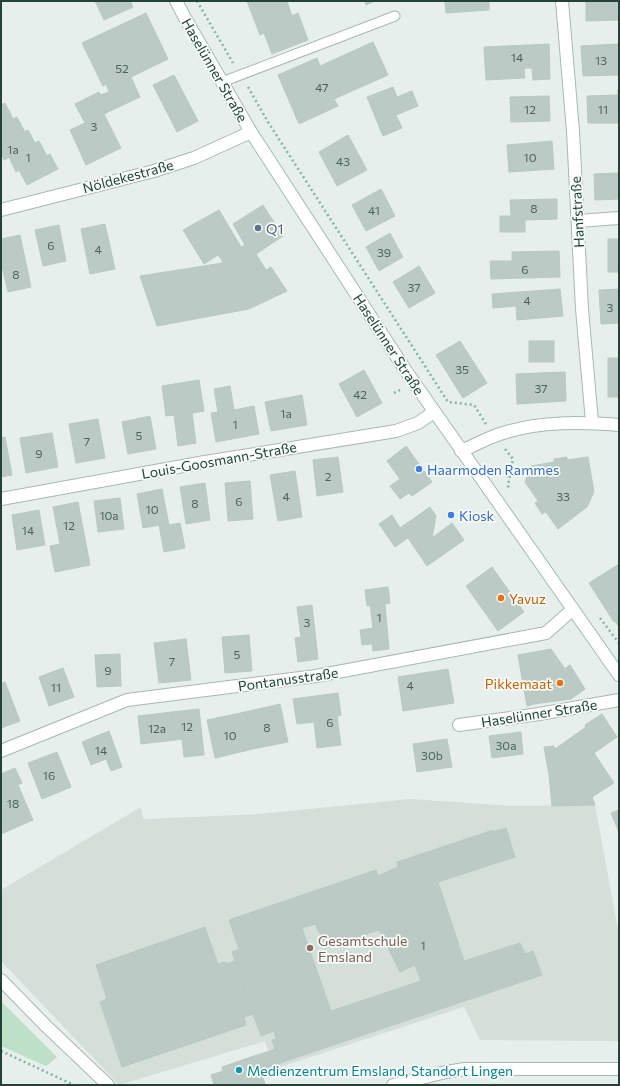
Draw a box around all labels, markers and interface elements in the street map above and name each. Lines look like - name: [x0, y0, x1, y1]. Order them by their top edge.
- street label: Haselünner Straße: [178, 15, 252, 125]
- house number: 14: [511, 50, 523, 64]
- house number: 13: [595, 53, 607, 67]
- house number: 52: [115, 61, 129, 75]
- house number: 47: [315, 80, 329, 94]
- house number: 12: [524, 102, 536, 116]
- house number: 11: [598, 102, 608, 116]
- house number: 3: [91, 119, 98, 133]
- house number: 1a: [7, 142, 19, 156]
- house number: 1: [25, 150, 31, 164]
- house number: 10: [524, 150, 537, 164]
- house number: 43: [336, 154, 350, 168]
- street label: Nöldekestraße: [81, 156, 175, 196]
- street label: Hanfstraße: [567, 176, 587, 248]
- house number: 8: [530, 201, 538, 215]
- house number: 41: [368, 203, 380, 217]
- place label: Q1: [266, 220, 283, 237]
- marker: Q1: [253, 223, 263, 233]
- house number: 6: [47, 238, 55, 252]
- house number: 4: [94, 242, 102, 256]
- house number: 39: [377, 245, 391, 259]
- house number: 6: [521, 262, 529, 276]
- house number: 8: [12, 267, 20, 281]
- house number: 37: [407, 280, 421, 294]
- street label: Haselünner Straße: [350, 290, 428, 398]
- house number: 4: [523, 293, 531, 307]
- house number: 3: [607, 300, 614, 314]
- house number: 35: [455, 362, 469, 376]
- house number: 37: [534, 381, 548, 395]
- house number: 42: [353, 387, 367, 401]
- house number: 1a: [280, 406, 292, 420]
- house number: 1: [232, 417, 238, 431]
- house number: 5: [136, 428, 143, 442]
- house number: 7: [84, 434, 90, 448]
- street label: Louis-Goosmann-Straße: [140, 438, 298, 482]
- house number: 9: [35, 446, 43, 460]
- place label: Haarmoden Rammes: [427, 461, 559, 478]
- marker: Haarmoden Rammes: [414, 464, 424, 474]
- house number: 2: [325, 469, 332, 483]
- house number: 4: [282, 489, 290, 503]
- house number: 33: [556, 489, 570, 503]
- house number: 6: [235, 494, 243, 508]
- house number: 8: [191, 496, 199, 510]
- house number: 10: [146, 502, 159, 516]
- place label: Kiosk: [459, 507, 495, 524]
- house number: 10a: [99, 508, 119, 522]
- marker: Kiosk: [446, 510, 456, 520]
- house number: 12: [63, 518, 75, 532]
- house number: 14: [22, 523, 34, 537]
- place label: Yavuz: [509, 590, 546, 607]
- marker: Yavuz: [496, 593, 506, 603]
- house number: 1: [376, 610, 382, 624]
- house number: 3: [304, 615, 311, 629]
- house number: 5: [234, 647, 241, 661]
- house number: 7: [169, 654, 175, 668]
- house number: 9: [104, 663, 112, 677]
- street label: Pontanusstraße: [237, 664, 339, 694]
- place label: Pikkemaat: [485, 675, 552, 692]
- house number: 4: [406, 678, 414, 692]
- marker: Pikkemaat: [555, 678, 565, 688]
- house number: 11: [51, 680, 61, 694]
- street label: Haselünner Straße: [480, 695, 598, 731]
- house number: 6: [326, 715, 334, 729]
- house number: 12: [181, 719, 193, 733]
- house number: 8: [263, 720, 271, 734]
- house number: 12a: [148, 721, 166, 735]
- house number: 10: [224, 728, 237, 742]
- house number: 30a: [496, 738, 516, 752]
- house number: 14: [95, 743, 107, 757]
- house number: 30b: [421, 748, 443, 762]
- house number: 16: [43, 768, 55, 782]
- house number: 18: [7, 796, 19, 810]
- place label: Gesamtschule Emsland: [318, 932, 407, 965]
- house number: 1: [420, 938, 426, 952]
- marker: Gesamtschule Emsland: [305, 943, 315, 953]
- place label: Medienzentrum Emsland, Standort Lingen: [247, 1062, 513, 1079]
- marker: Medienzentrum Emsland, Standort Lingen: [234, 1065, 244, 1075]

